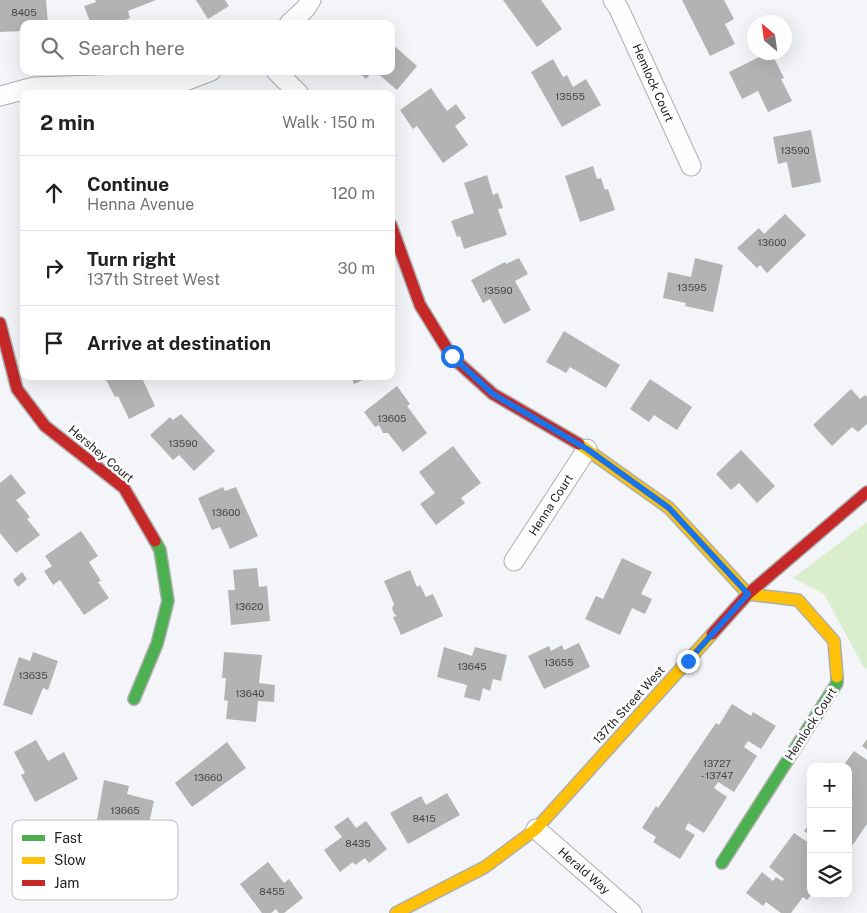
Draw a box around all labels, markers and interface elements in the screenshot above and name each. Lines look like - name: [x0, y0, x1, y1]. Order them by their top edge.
- house number: 8405: [11, 6, 37, 18]
- north arrow: [747, 15, 792, 60]
- search box: [20, 20, 395, 75]
- icon: search: [38, 34, 66, 62]
- text: Search here: [78, 37, 185, 59]
- street label: Hemlock Court: [630, 42, 677, 124]
- house number: 13555: [555, 90, 585, 102]
- text: 2 min: [40, 110, 95, 135]
- text: Walk · 150 m: [282, 113, 375, 132]
- house number: 13590: [780, 144, 810, 156]
- text: Continue: [87, 173, 169, 195]
- icon: ahead: [40, 179, 68, 207]
- text: 120 m: [331, 184, 375, 203]
- text: Henna Avenue: [87, 195, 194, 214]
- house number: 13600: [758, 236, 786, 248]
- text: Turn right: [87, 248, 176, 270]
- icon: right: [40, 254, 68, 282]
- text: 30 m: [338, 259, 375, 278]
- text: 137th Street West: [87, 270, 220, 289]
- house number: 13595: [677, 281, 707, 293]
- house number: 13590: [483, 284, 513, 296]
- icon: arrive: [40, 329, 68, 357]
- text: Arrive at destination: [87, 332, 271, 354]
- route start: [441, 345, 464, 368]
- house number: 13605: [378, 412, 407, 424]
- street label: Hershey Court: [66, 423, 137, 486]
- house number: 13590: [168, 437, 198, 449]
- street label: Henna Court: [526, 471, 576, 538]
- house number: 13600: [212, 506, 240, 518]
- house number: 13620: [235, 600, 263, 612]
- route end: [677, 650, 700, 673]
- house number: 13655: [544, 656, 574, 668]
- house number: 13645: [457, 660, 487, 672]
- street label: 137th Street West: [590, 663, 668, 747]
- house number: 13635: [18, 669, 48, 681]
- street label: Hemlock Court: [782, 685, 840, 763]
- house number: 13640: [236, 687, 264, 699]
- house number: 13727 - 13747: [701, 757, 733, 781]
- map controls: [807, 763, 852, 898]
- button: +: [807, 763, 852, 808]
- house number: 13660: [194, 771, 222, 783]
- house number: 13665: [110, 804, 140, 816]
- button: −: [807, 808, 852, 853]
- house number: 8415: [412, 812, 436, 824]
- legend: [12, 820, 178, 900]
- text: Fast: [54, 830, 82, 846]
- house number: 8435: [345, 837, 371, 849]
- street label: Herald Way: [555, 845, 613, 898]
- text: Slow: [54, 852, 86, 868]
- button: layers: [807, 853, 852, 898]
- text: Jam: [54, 875, 79, 891]
- house number: 8455: [259, 885, 285, 897]

